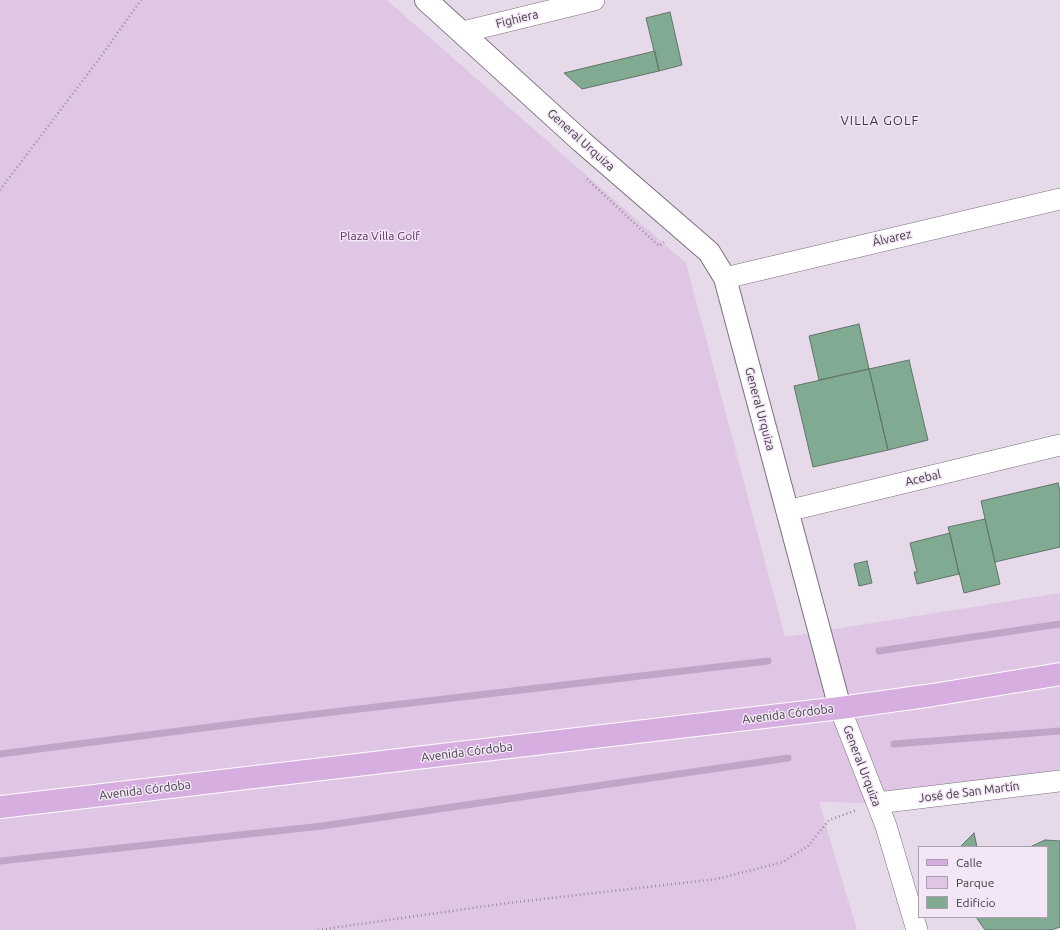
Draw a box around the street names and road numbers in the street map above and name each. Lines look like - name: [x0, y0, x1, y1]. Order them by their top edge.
- street label: Fighiera: [494, 7, 540, 31]
- street label: General Urquiza: [544, 106, 618, 174]
- street label: Álvarez: [871, 227, 913, 249]
- street label: General Urquiza: [742, 366, 778, 452]
- street label: Acebal: [904, 467, 942, 489]
- street label: Avenida Córdoba: [741, 701, 835, 727]
- street label: General Urquiza: [840, 723, 884, 809]
- street label: Avenida Córdoba: [420, 739, 514, 765]
- street label: Avenida Córdoba: [98, 777, 192, 803]
- street label: José de San Martín: [918, 779, 1020, 805]

